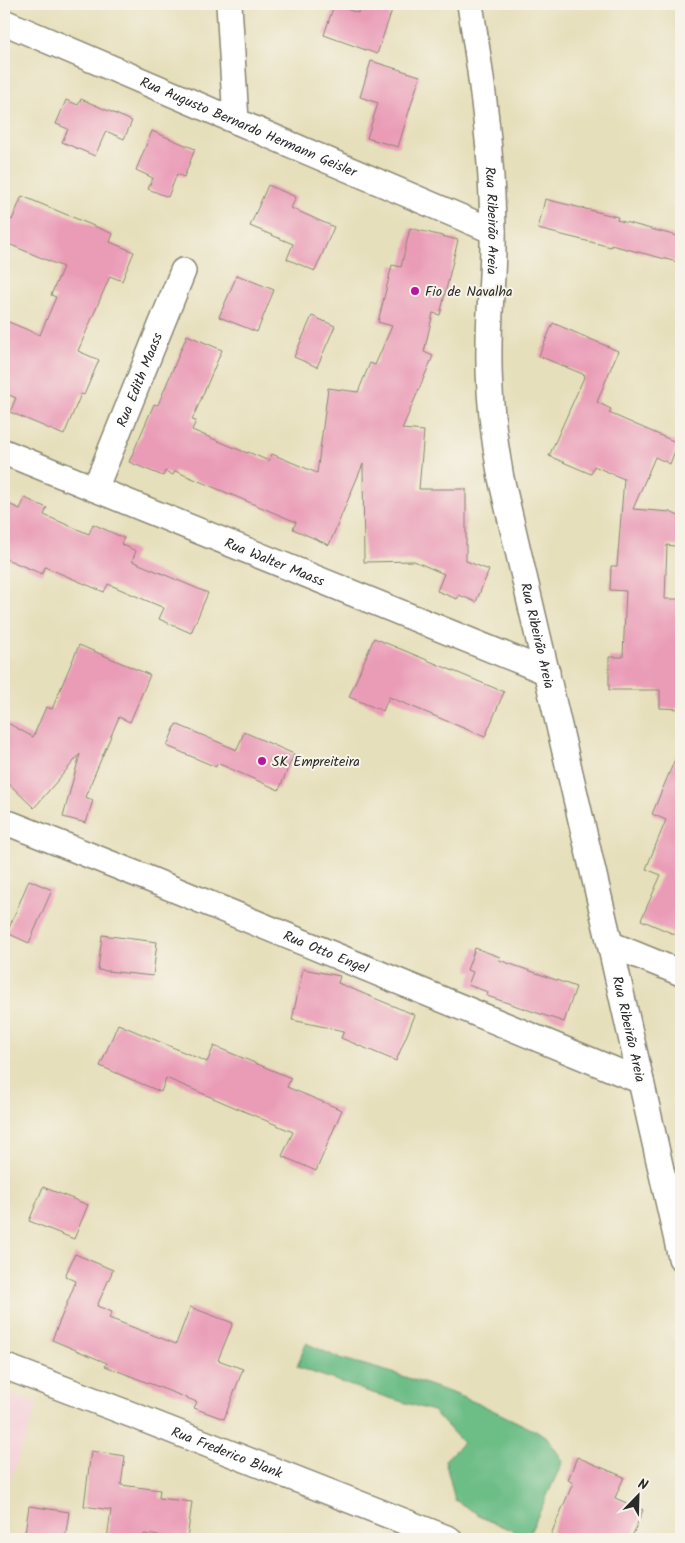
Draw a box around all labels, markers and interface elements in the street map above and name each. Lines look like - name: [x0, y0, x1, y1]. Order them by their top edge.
- street label: Rua Augusto Bernardo Hermann Geisler: [136, 71, 361, 184]
- street label: Rua Ribeirão Areia: [478, 166, 503, 275]
- place label: Fio de Navalha: [425, 281, 513, 303]
- marker: Fio de Navalha: [409, 285, 421, 297]
- street label: Rua Edith Maass: [111, 329, 169, 431]
- street label: Rua Walter Maass: [221, 532, 328, 593]
- street label: Rua Ribeirão Areia: [514, 581, 560, 691]
- place label: SK Empreiteira: [272, 751, 360, 773]
- marker: SK Empreiteira: [256, 755, 268, 767]
- street label: Rua Otto Engel: [280, 925, 372, 980]
- street label: Rua Ribeirão Areia: [606, 974, 651, 1085]
- street label: Rua Frederico Blank: [168, 1421, 286, 1485]
- north arrow: [612, 1470, 662, 1520]
- text: N: [634, 1473, 651, 1497]

